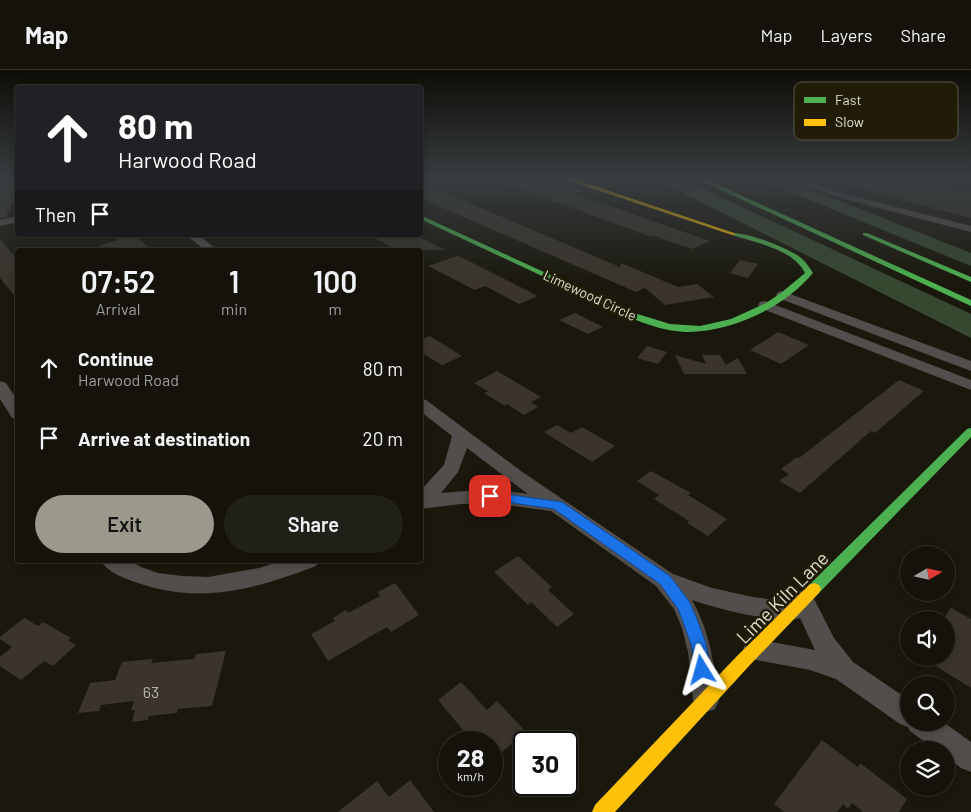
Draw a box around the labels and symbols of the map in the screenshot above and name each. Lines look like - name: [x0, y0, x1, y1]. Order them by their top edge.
- legend: [794, 82, 958, 140]
- text: Fast: [835, 91, 861, 108]
- text: Slow: [835, 113, 864, 130]
- street label: Limewood Circle: [541, 266, 639, 324]
- pin: [469, 475, 511, 517]
- street label: Lime Kiln Lane: [731, 546, 833, 648]
- north arrow: [900, 546, 955, 601]
- position arrow: [675, 643, 727, 695]
- house number: 63: [143, 682, 159, 701]
- speed limit sign: 30: [513, 731, 578, 796]

